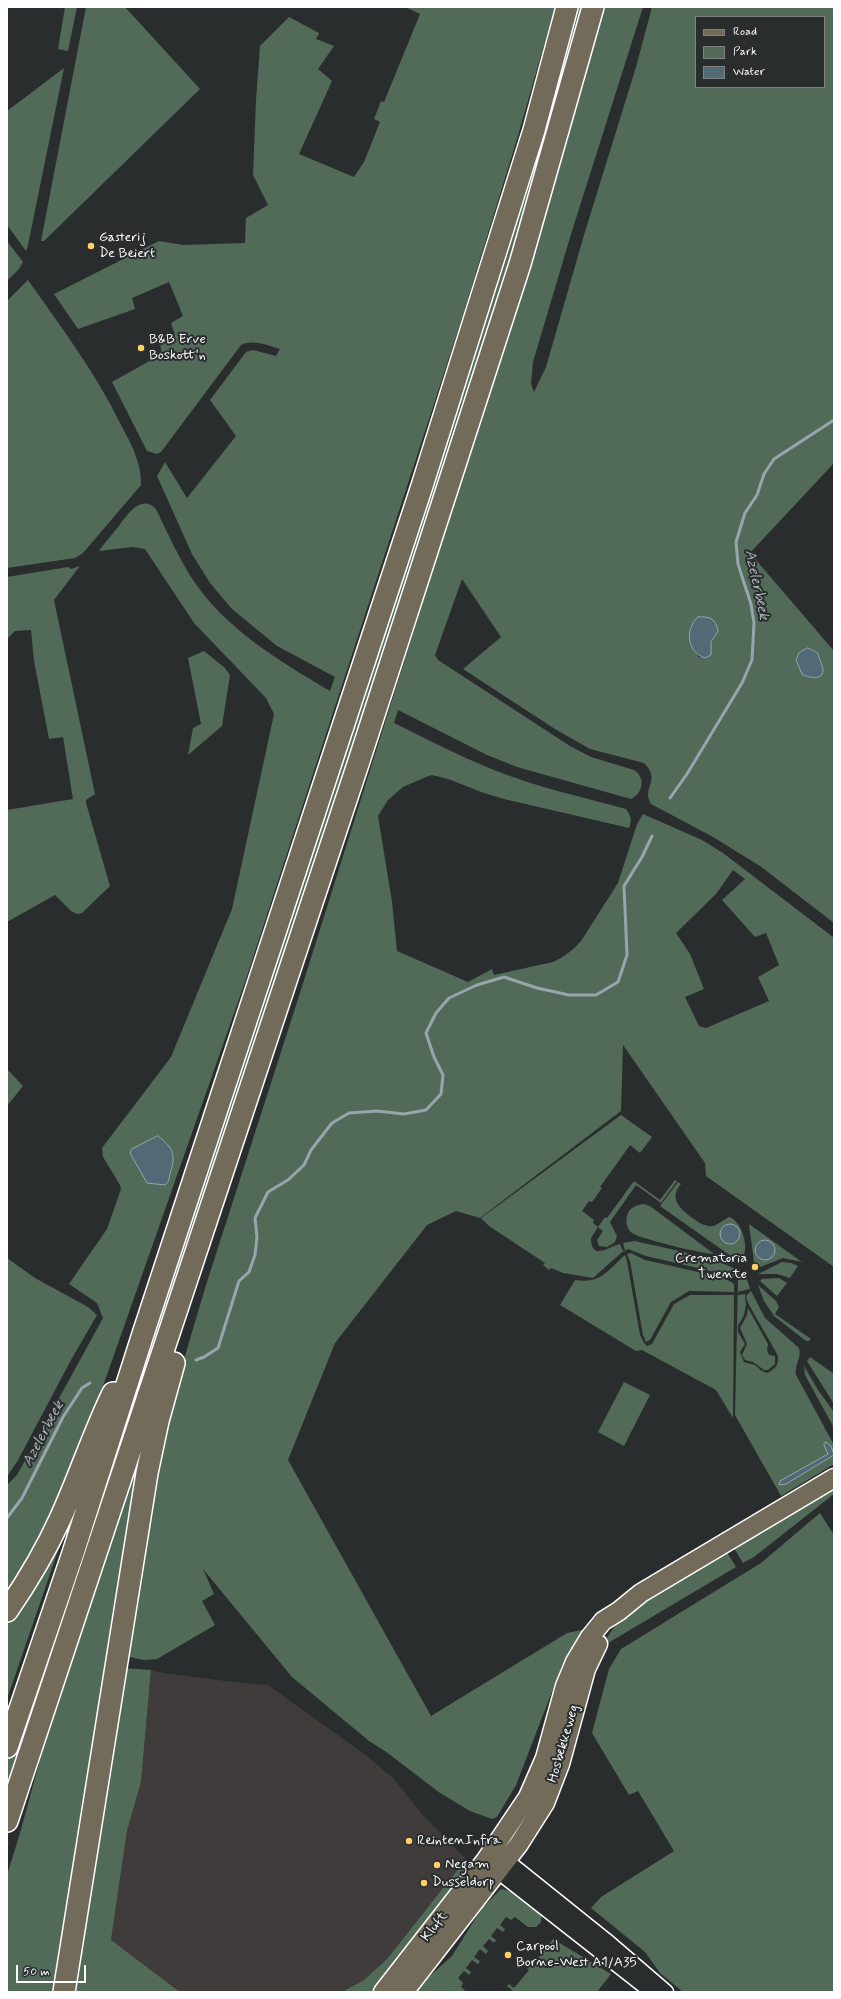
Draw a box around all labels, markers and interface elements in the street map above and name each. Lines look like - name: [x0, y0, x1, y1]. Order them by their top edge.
- legend: [695, 16, 825, 88]
- text: Road: [733, 24, 757, 40]
- text: Park: [733, 44, 757, 60]
- text: Water: [733, 64, 765, 80]
- place label: Gasterij De Beiert: [99, 230, 155, 262]
- marker: Gasterij De Beiert: [86, 241, 96, 251]
- place label: B&B Erve Boskott'n: [149, 332, 206, 364]
- marker: B&B Erve Boskott'n: [136, 343, 146, 353]
- water label: Azelerbeek: [740, 548, 772, 622]
- place label: Crematoria Twente: [675, 1251, 747, 1284]
- marker: Crematoria Twente: [750, 1262, 760, 1272]
- water label: Azelerbeek: [19, 1398, 69, 1470]
- street label: Hosbekkeweg: [545, 1703, 583, 1785]
- place label: ReintenInfra: [417, 1833, 501, 1849]
- marker: ReintenInfra: [404, 1836, 414, 1846]
- place label: Negam: [445, 1857, 489, 1873]
- marker: Negam: [432, 1860, 442, 1870]
- place label: Dusseldorp: [432, 1875, 494, 1891]
- marker: Dusseldorp: [419, 1878, 429, 1888]
- street label: Kluft: [418, 1909, 452, 1945]
- place label: Carpool Borne-West A1/A35: [516, 1939, 637, 1972]
- marker: Carpool Borne-West A1/A35: [503, 1950, 513, 1960]
- scale bar: [18, 1957, 88, 1983]
- text: 50 m: [23, 1964, 50, 1980]

